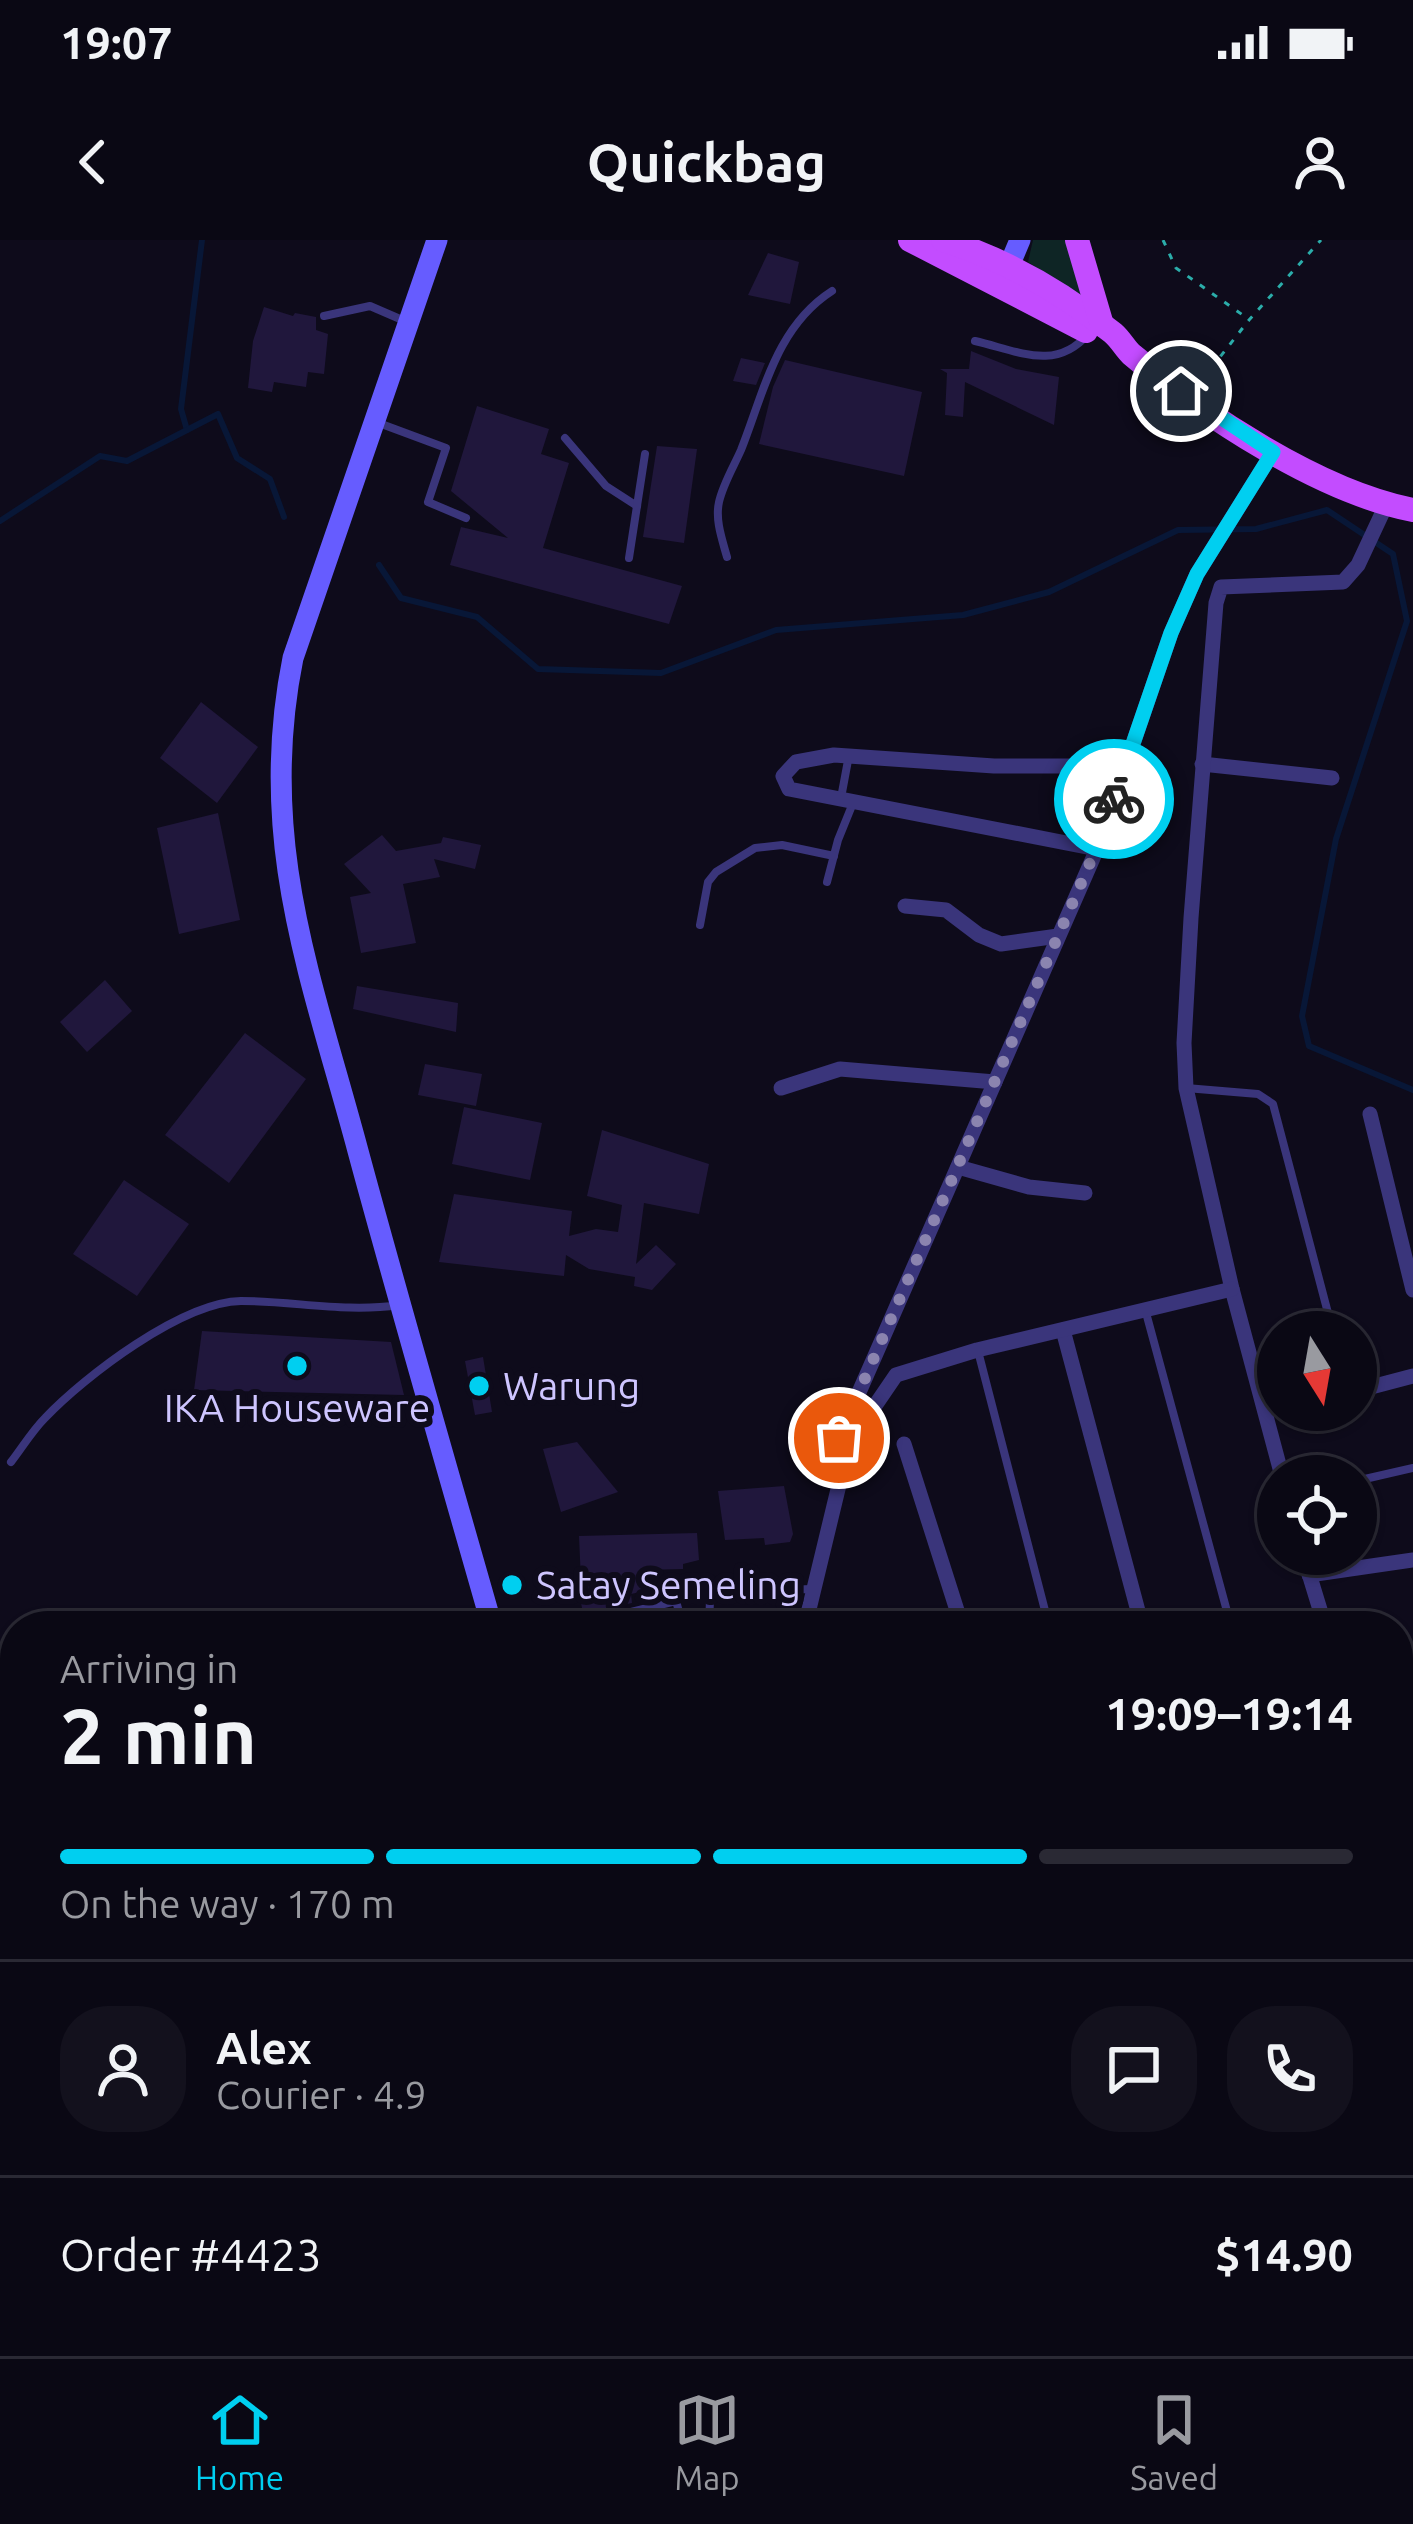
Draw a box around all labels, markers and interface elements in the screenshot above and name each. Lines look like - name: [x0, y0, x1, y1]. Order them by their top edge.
- text: 19:07: [60, 17, 173, 68]
- icon: back: [60, 129, 126, 195]
- icon: person: [1287, 129, 1353, 195]
- text: Quickbag: [587, 132, 826, 192]
- pin: [1130, 340, 1232, 442]
- icon: home: [1148, 358, 1214, 424]
- courier: [1054, 739, 1174, 859]
- icon: bike: [1081, 766, 1147, 832]
- north arrow: [1257, 1311, 1377, 1431]
- map controls: [1257, 1311, 1377, 1575]
- marker: IKA Houseware: [284, 1353, 310, 1379]
- place label: Warung: [503, 1364, 640, 1407]
- marker: Warung: [466, 1373, 492, 1399]
- place label: IKA Houseware: [164, 1386, 430, 1429]
- pin: [788, 1387, 890, 1489]
- icon: bag: [806, 1405, 872, 1471]
- button: locate: [1257, 1455, 1377, 1575]
- place label: Satay Semeling: [536, 1563, 801, 1606]
- marker: Satay Semeling: [499, 1572, 525, 1598]
- text: Arriving in: [60, 1647, 238, 1690]
- text: 19:09–19:14: [1105, 1688, 1353, 1739]
- text: 2 min: [60, 1691, 257, 1779]
- text: On the way · 170 m: [60, 1882, 395, 1925]
- button: person: [60, 2006, 186, 2132]
- button: chat: [1071, 2006, 1197, 2132]
- button: phone: [1227, 2006, 1353, 2132]
- text: Alex: [216, 2022, 312, 2073]
- text: Courier · 4.9: [216, 2073, 427, 2116]
- text: Order #4423: [60, 2229, 322, 2280]
- text: $14.90: [1215, 2229, 1353, 2280]
- tab: Home: [195, 2387, 284, 2496]
- tab: Map: [674, 2387, 740, 2496]
- tab: Saved: [1130, 2387, 1218, 2496]

